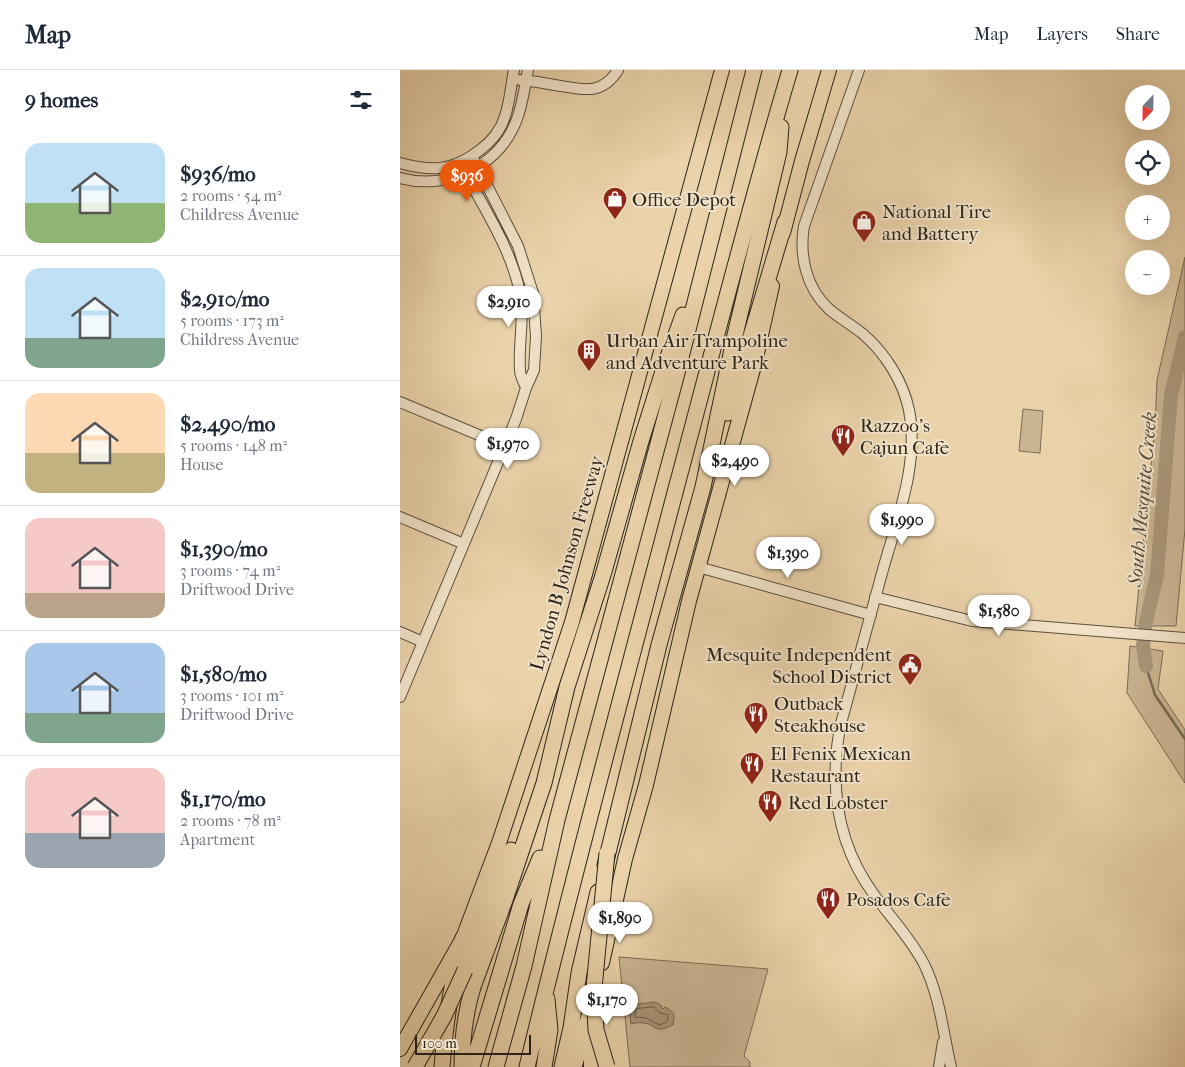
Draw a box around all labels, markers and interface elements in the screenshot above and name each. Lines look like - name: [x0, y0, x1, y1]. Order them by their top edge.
- text: Map: [25, 21, 71, 49]
- text: Map: [974, 24, 1008, 45]
- text: Layers: [1036, 24, 1088, 45]
- text: Share: [1116, 24, 1160, 45]
- north arrow: [1125, 85, 1170, 130]
- map controls: [1125, 85, 1170, 295]
- icon: filters: [347, 86, 375, 114]
- text: 9 homes: [25, 88, 98, 112]
- button: locate: [1125, 140, 1170, 185]
- pin: $936: [437, 160, 497, 202]
- text: $936/mo: [180, 162, 256, 186]
- icon: home: [65, 163, 125, 223]
- text: $936: [451, 166, 483, 185]
- text: 2 rooms · 54 m²: [180, 186, 281, 205]
- shop icon: Office Depot: [602, 186, 628, 220]
- place label: Office Depot: [632, 189, 736, 211]
- button: +: [1125, 195, 1170, 240]
- place label: National Tire and Battery: [882, 201, 991, 245]
- text: Childress Avenue: [180, 205, 299, 224]
- shop icon: National Tire and Battery: [851, 209, 877, 243]
- button: −: [1125, 250, 1170, 295]
- pin: $2,910: [468, 286, 550, 328]
- text: $2,910/mo: [180, 287, 269, 311]
- icon: home: [65, 288, 125, 348]
- text: $2,910: [488, 292, 530, 311]
- text: 5 rooms · 173 m²: [180, 311, 284, 330]
- text: Childress Avenue: [180, 330, 299, 349]
- place label: Urban Air Trampoline and Adventure Park: [606, 330, 788, 374]
- building icon: Urban Air Trampoline and Adventure Park: [576, 338, 602, 372]
- water label: South Mesquite Creek: [1123, 410, 1162, 589]
- text: $2,490/mo: [180, 412, 275, 436]
- icon: home: [65, 413, 125, 473]
- place label: Razzoo's Cajun Cafe: [860, 415, 949, 459]
- restaurant icon: Razzoo's Cajun Cafe: [830, 423, 856, 457]
- pin: $1,970: [467, 428, 549, 470]
- text: $1,970: [487, 434, 529, 453]
- text: 5 rooms · 148 m²: [180, 436, 287, 455]
- pin: $2,490: [694, 444, 776, 487]
- text: $2,490: [711, 451, 759, 470]
- street label: Lyndon B Johnson Freeway: [526, 453, 608, 673]
- text: House: [180, 455, 223, 474]
- pin: $1,990: [861, 504, 943, 546]
- text: $1,990: [880, 510, 924, 529]
- pin: $1,390: [747, 536, 829, 579]
- text: $1,390/mo: [180, 537, 268, 561]
- icon: home: [65, 538, 125, 598]
- text: $1,390: [767, 543, 809, 562]
- text: 3 rooms · 74 m²: [180, 561, 280, 580]
- text: Driftwood Drive: [180, 580, 294, 599]
- pin: $1,580: [958, 594, 1040, 637]
- text: $1,580: [979, 601, 1019, 620]
- place label: Mesquite Independent School District: [706, 644, 892, 688]
- public building icon: Mesquite Independent School District: [897, 652, 923, 686]
- text: $1,580/mo: [180, 662, 267, 686]
- icon: home: [65, 663, 125, 723]
- text: 3 rooms · 101 m²: [180, 686, 283, 705]
- place label: Outback Steakhouse: [774, 693, 866, 737]
- restaurant icon: Outback Steakhouse: [743, 701, 769, 735]
- text: Driftwood Drive: [180, 705, 294, 724]
- place label: El Fenix Mexican Restaurant: [770, 743, 911, 787]
- restaurant icon: El Fenix Mexican Restaurant: [739, 751, 765, 785]
- text: $1,170/mo: [180, 787, 266, 811]
- icon: home: [65, 788, 125, 848]
- restaurant icon: Red Lobster: [757, 789, 783, 823]
- place label: Red Lobster: [788, 792, 889, 814]
- text: 2 rooms · 78 m²: [180, 811, 281, 830]
- text: Apartment: [180, 830, 255, 849]
- restaurant icon: Posados Cafe: [815, 886, 841, 920]
- place label: Posados Cafe: [846, 889, 951, 911]
- pin: $1,890: [579, 902, 661, 944]
- text: $1,890: [598, 908, 642, 927]
- pin: $1,170: [566, 984, 648, 1026]
- text: $1,170: [587, 990, 627, 1009]
- scale bar: [415, 1032, 531, 1055]
- text: 100 m: [422, 1035, 457, 1052]

